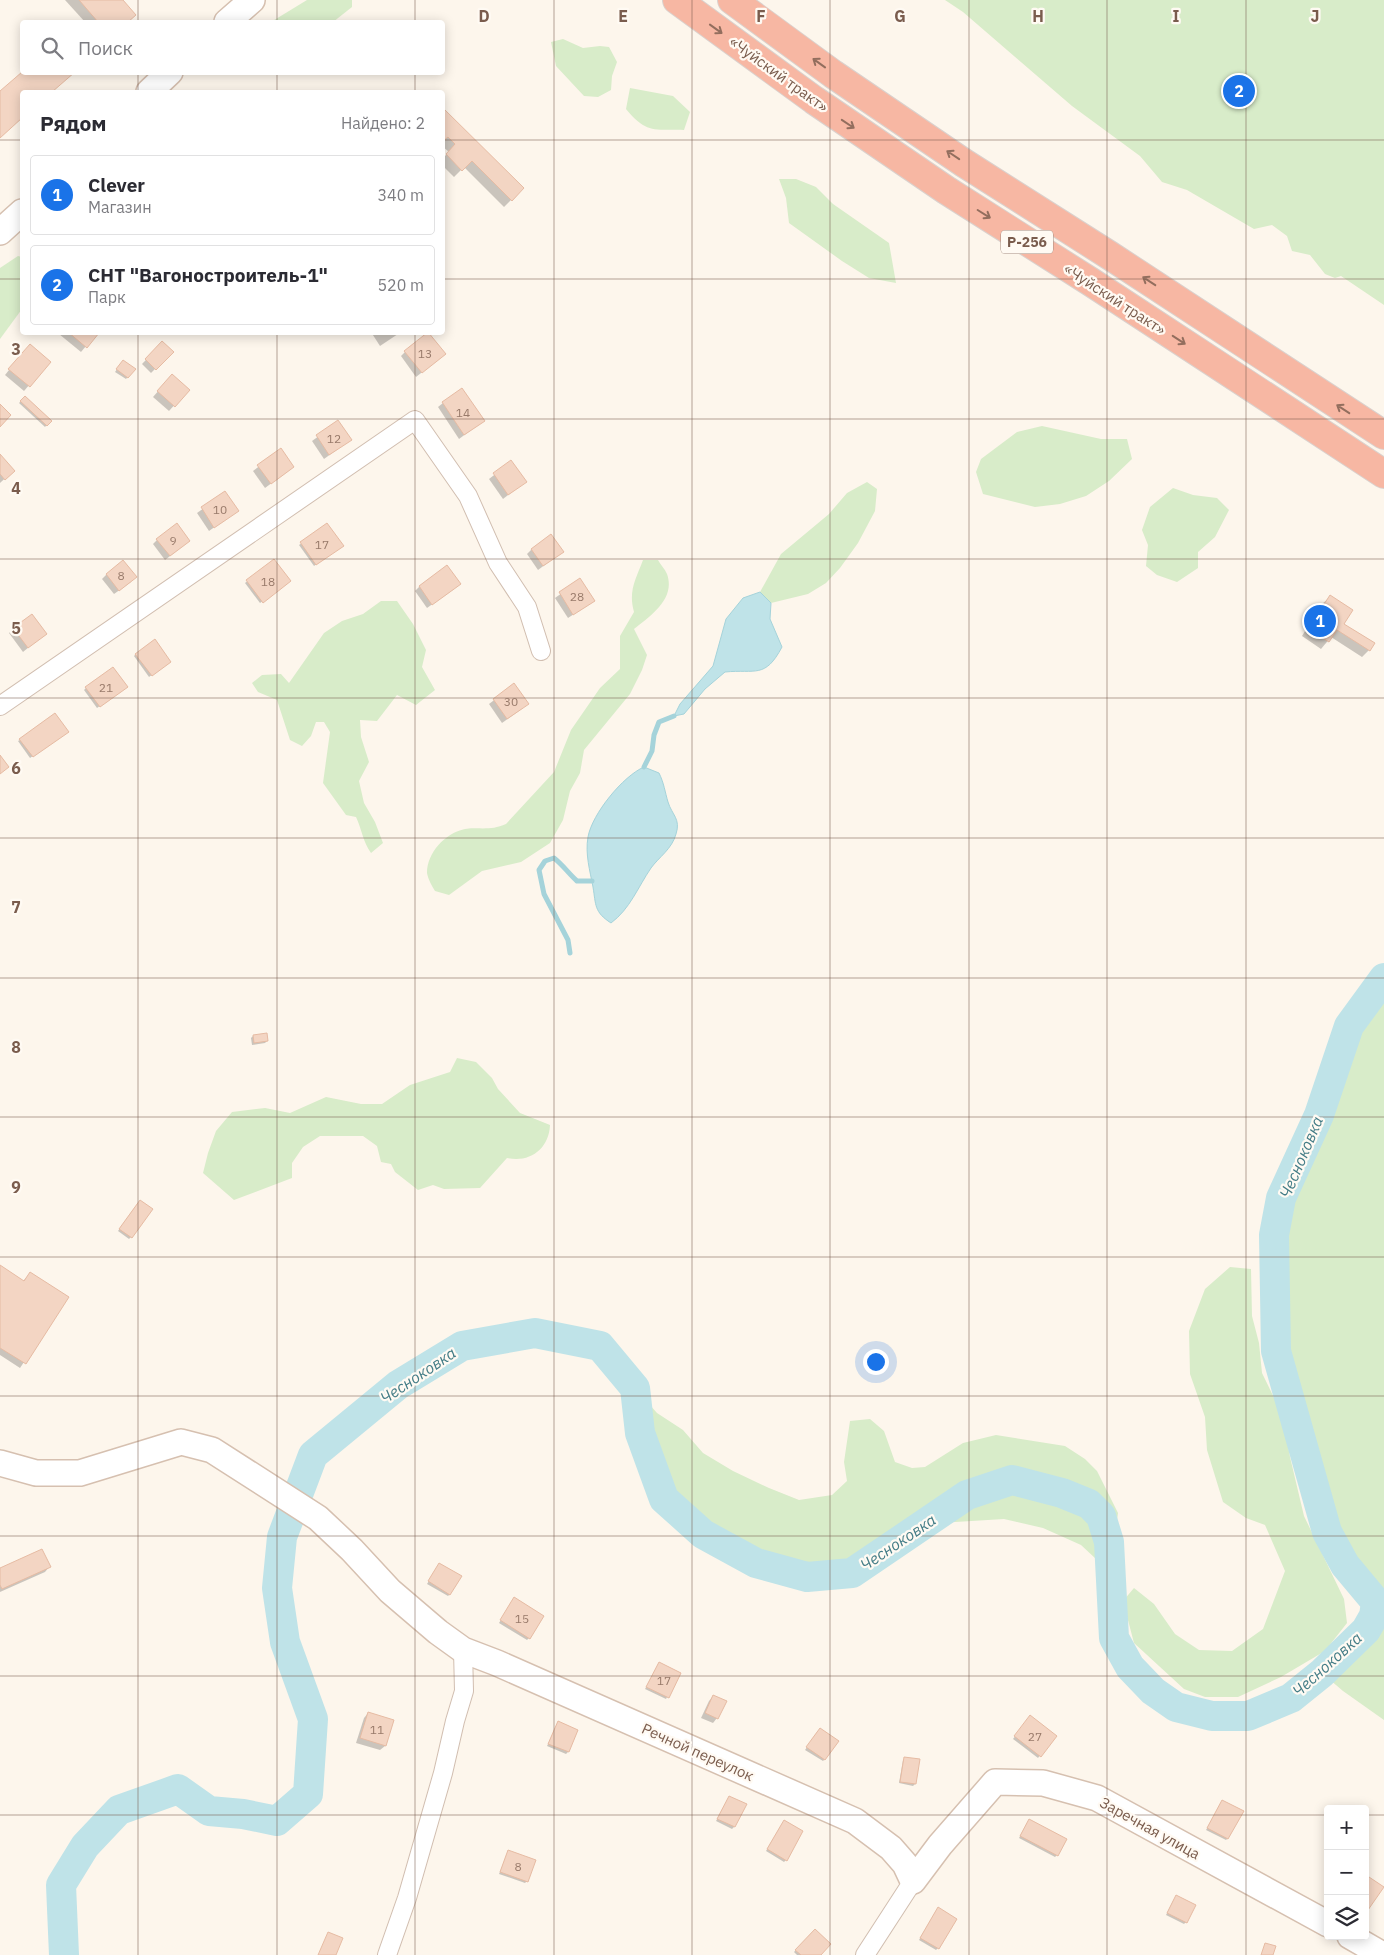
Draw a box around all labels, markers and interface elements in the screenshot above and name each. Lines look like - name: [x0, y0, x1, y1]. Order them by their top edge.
- text: D: [478, 6, 490, 26]
- text: E: [618, 6, 628, 26]
- text: F: [756, 6, 766, 26]
- text: G: [894, 6, 906, 26]
- text: H: [1032, 6, 1044, 26]
- text: I: [1173, 6, 1180, 26]
- text: J: [1311, 6, 1319, 26]
- search box: [20, 20, 445, 75]
- one-way arrow: [709, 24, 723, 34]
- street label: «Чуйский тракт»: [726, 32, 832, 116]
- icon: search: [38, 34, 66, 62]
- text: Поиск: [78, 36, 133, 60]
- one-way arrow: [812, 58, 826, 68]
- pin: 2: [1223, 72, 1255, 110]
- text: Рядом: [40, 109, 107, 137]
- text: Найдено: 2: [341, 113, 425, 133]
- one-way arrow: [841, 119, 855, 129]
- one-way arrow: [946, 150, 960, 160]
- text: Clever: [88, 173, 145, 197]
- text: 1: [52, 185, 62, 205]
- text: 340 m: [377, 185, 424, 205]
- text: Магазин: [88, 197, 152, 217]
- one-way arrow: [976, 209, 990, 219]
- road number: Р-256: [1001, 230, 1053, 253]
- street label: «Чуйский тракт»: [1061, 259, 1170, 339]
- text: СНТ "Вагоностроитель-1": [88, 263, 328, 287]
- text: 2: [52, 275, 62, 295]
- text: 520 m: [377, 275, 424, 295]
- one-way arrow: [1142, 276, 1156, 286]
- text: Парк: [88, 287, 126, 307]
- one-way arrow: [1172, 335, 1186, 345]
- text: 3: [11, 339, 21, 359]
- house number: 13: [418, 346, 432, 361]
- one-way arrow: [1336, 403, 1350, 413]
- house number: 14: [456, 405, 470, 420]
- house number: 12: [327, 431, 341, 446]
- text: 4: [11, 478, 21, 498]
- house number: 10: [213, 502, 227, 517]
- house number: 9: [169, 533, 177, 548]
- house number: 17: [315, 537, 329, 552]
- house number: 8: [117, 568, 125, 583]
- house number: 18: [261, 574, 275, 589]
- house number: 28: [570, 589, 584, 604]
- pin: 1: [1304, 602, 1336, 640]
- text: 5: [11, 618, 21, 638]
- house number: 21: [99, 680, 113, 695]
- house number: 30: [504, 694, 518, 709]
- text: 6: [11, 758, 21, 778]
- text: 7: [11, 897, 21, 917]
- text: 8: [11, 1037, 21, 1057]
- water label: Чесноковка: [1275, 1113, 1327, 1201]
- text: 9: [11, 1177, 21, 1197]
- water label: Чесноковка: [376, 1342, 460, 1408]
- your location: [863, 1349, 889, 1375]
- water label: Чесноковка: [856, 1509, 940, 1575]
- house number: 15: [515, 1611, 529, 1626]
- water label: Чесноковка: [1288, 1628, 1366, 1700]
- house number: 17: [657, 1673, 671, 1688]
- street label: Речной переулок: [639, 1719, 757, 1785]
- house number: 11: [370, 1722, 384, 1737]
- house number: 27: [1028, 1729, 1042, 1744]
- street label: Заречная улица: [1096, 1793, 1204, 1863]
- map controls: [1324, 1805, 1369, 1940]
- button: +: [1324, 1805, 1369, 1850]
- button: −: [1324, 1850, 1369, 1895]
- house number: 8: [514, 1859, 522, 1874]
- button: layers: [1324, 1895, 1369, 1940]

